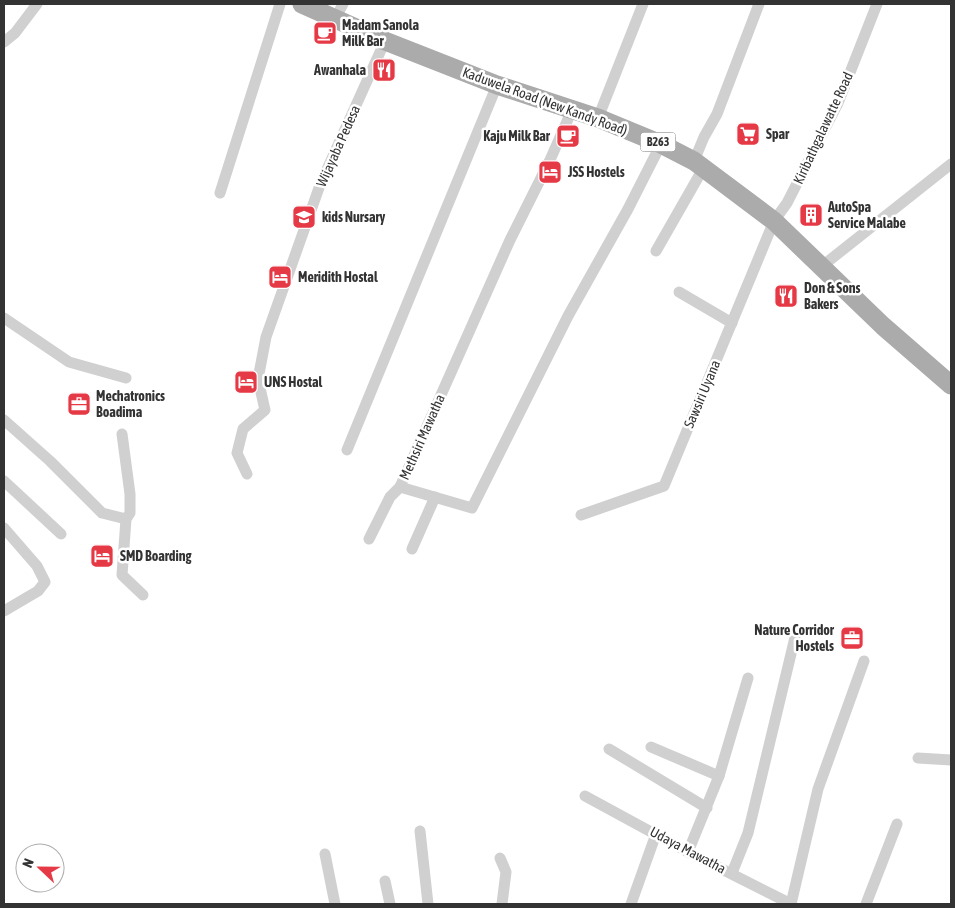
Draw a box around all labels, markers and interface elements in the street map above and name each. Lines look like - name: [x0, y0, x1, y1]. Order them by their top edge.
- place label: Madam Sanola Milk Bar: [342, 17, 420, 49]
- cafe icon: Madam Sanola Milk Bar: [312, 20, 338, 46]
- restaurant icon: Awanhala: [371, 57, 397, 83]
- place label: Awanhala: [313, 62, 366, 78]
- street label: Kaduwela Road (New Kandy Road): [460, 64, 630, 138]
- street label: Kiribathgalawatte Road: [790, 70, 856, 186]
- street label: Wijayaba Pedesa: [313, 103, 363, 189]
- supermarket icon: Spar: [735, 121, 761, 147]
- cafe icon: Kaju Milk Bar: [555, 123, 581, 149]
- place label: Spar: [766, 126, 790, 142]
- place label: Kaju Milk Bar: [483, 128, 551, 144]
- road number: B263: [640, 132, 676, 152]
- hotel icon: JSS Hostels: [537, 159, 563, 185]
- place label: JSS Hostels: [567, 164, 625, 180]
- place label: AutoSpa Service Malabe: [827, 199, 906, 231]
- building icon: AutoSpa Service Malabe: [798, 202, 824, 228]
- school or university icon: kids Nursary: [291, 204, 317, 230]
- place label: kids Nursary: [322, 209, 386, 225]
- hotel icon: Meridith Hostal: [267, 264, 293, 290]
- place label: Meridith Hostal: [298, 269, 378, 285]
- place label: Don & Sons Bakers: [804, 280, 861, 312]
- restaurant icon: Don & Sons Bakers: [773, 283, 799, 309]
- street label: Sawsiri Uyana: [681, 358, 723, 430]
- hotel icon: UNS Hostal: [233, 369, 259, 395]
- place label: UNS Hostal: [264, 374, 323, 390]
- place label: Mechatronics Boadima: [96, 388, 165, 420]
- office icon: Mechatronics Boadima: [66, 391, 92, 417]
- street label: Methsiri Mawatha: [396, 392, 448, 482]
- hotel icon: SMD Boarding: [89, 543, 115, 569]
- place label: SMD Boarding: [120, 548, 193, 564]
- place label: Nature Corridor Hostels: [754, 622, 835, 654]
- office icon: Nature Corridor Hostels: [839, 625, 865, 651]
- street label: Udaya Mawatha: [647, 823, 729, 877]
- north arrow: [15, 843, 65, 893]
- text: N: [19, 856, 37, 870]

